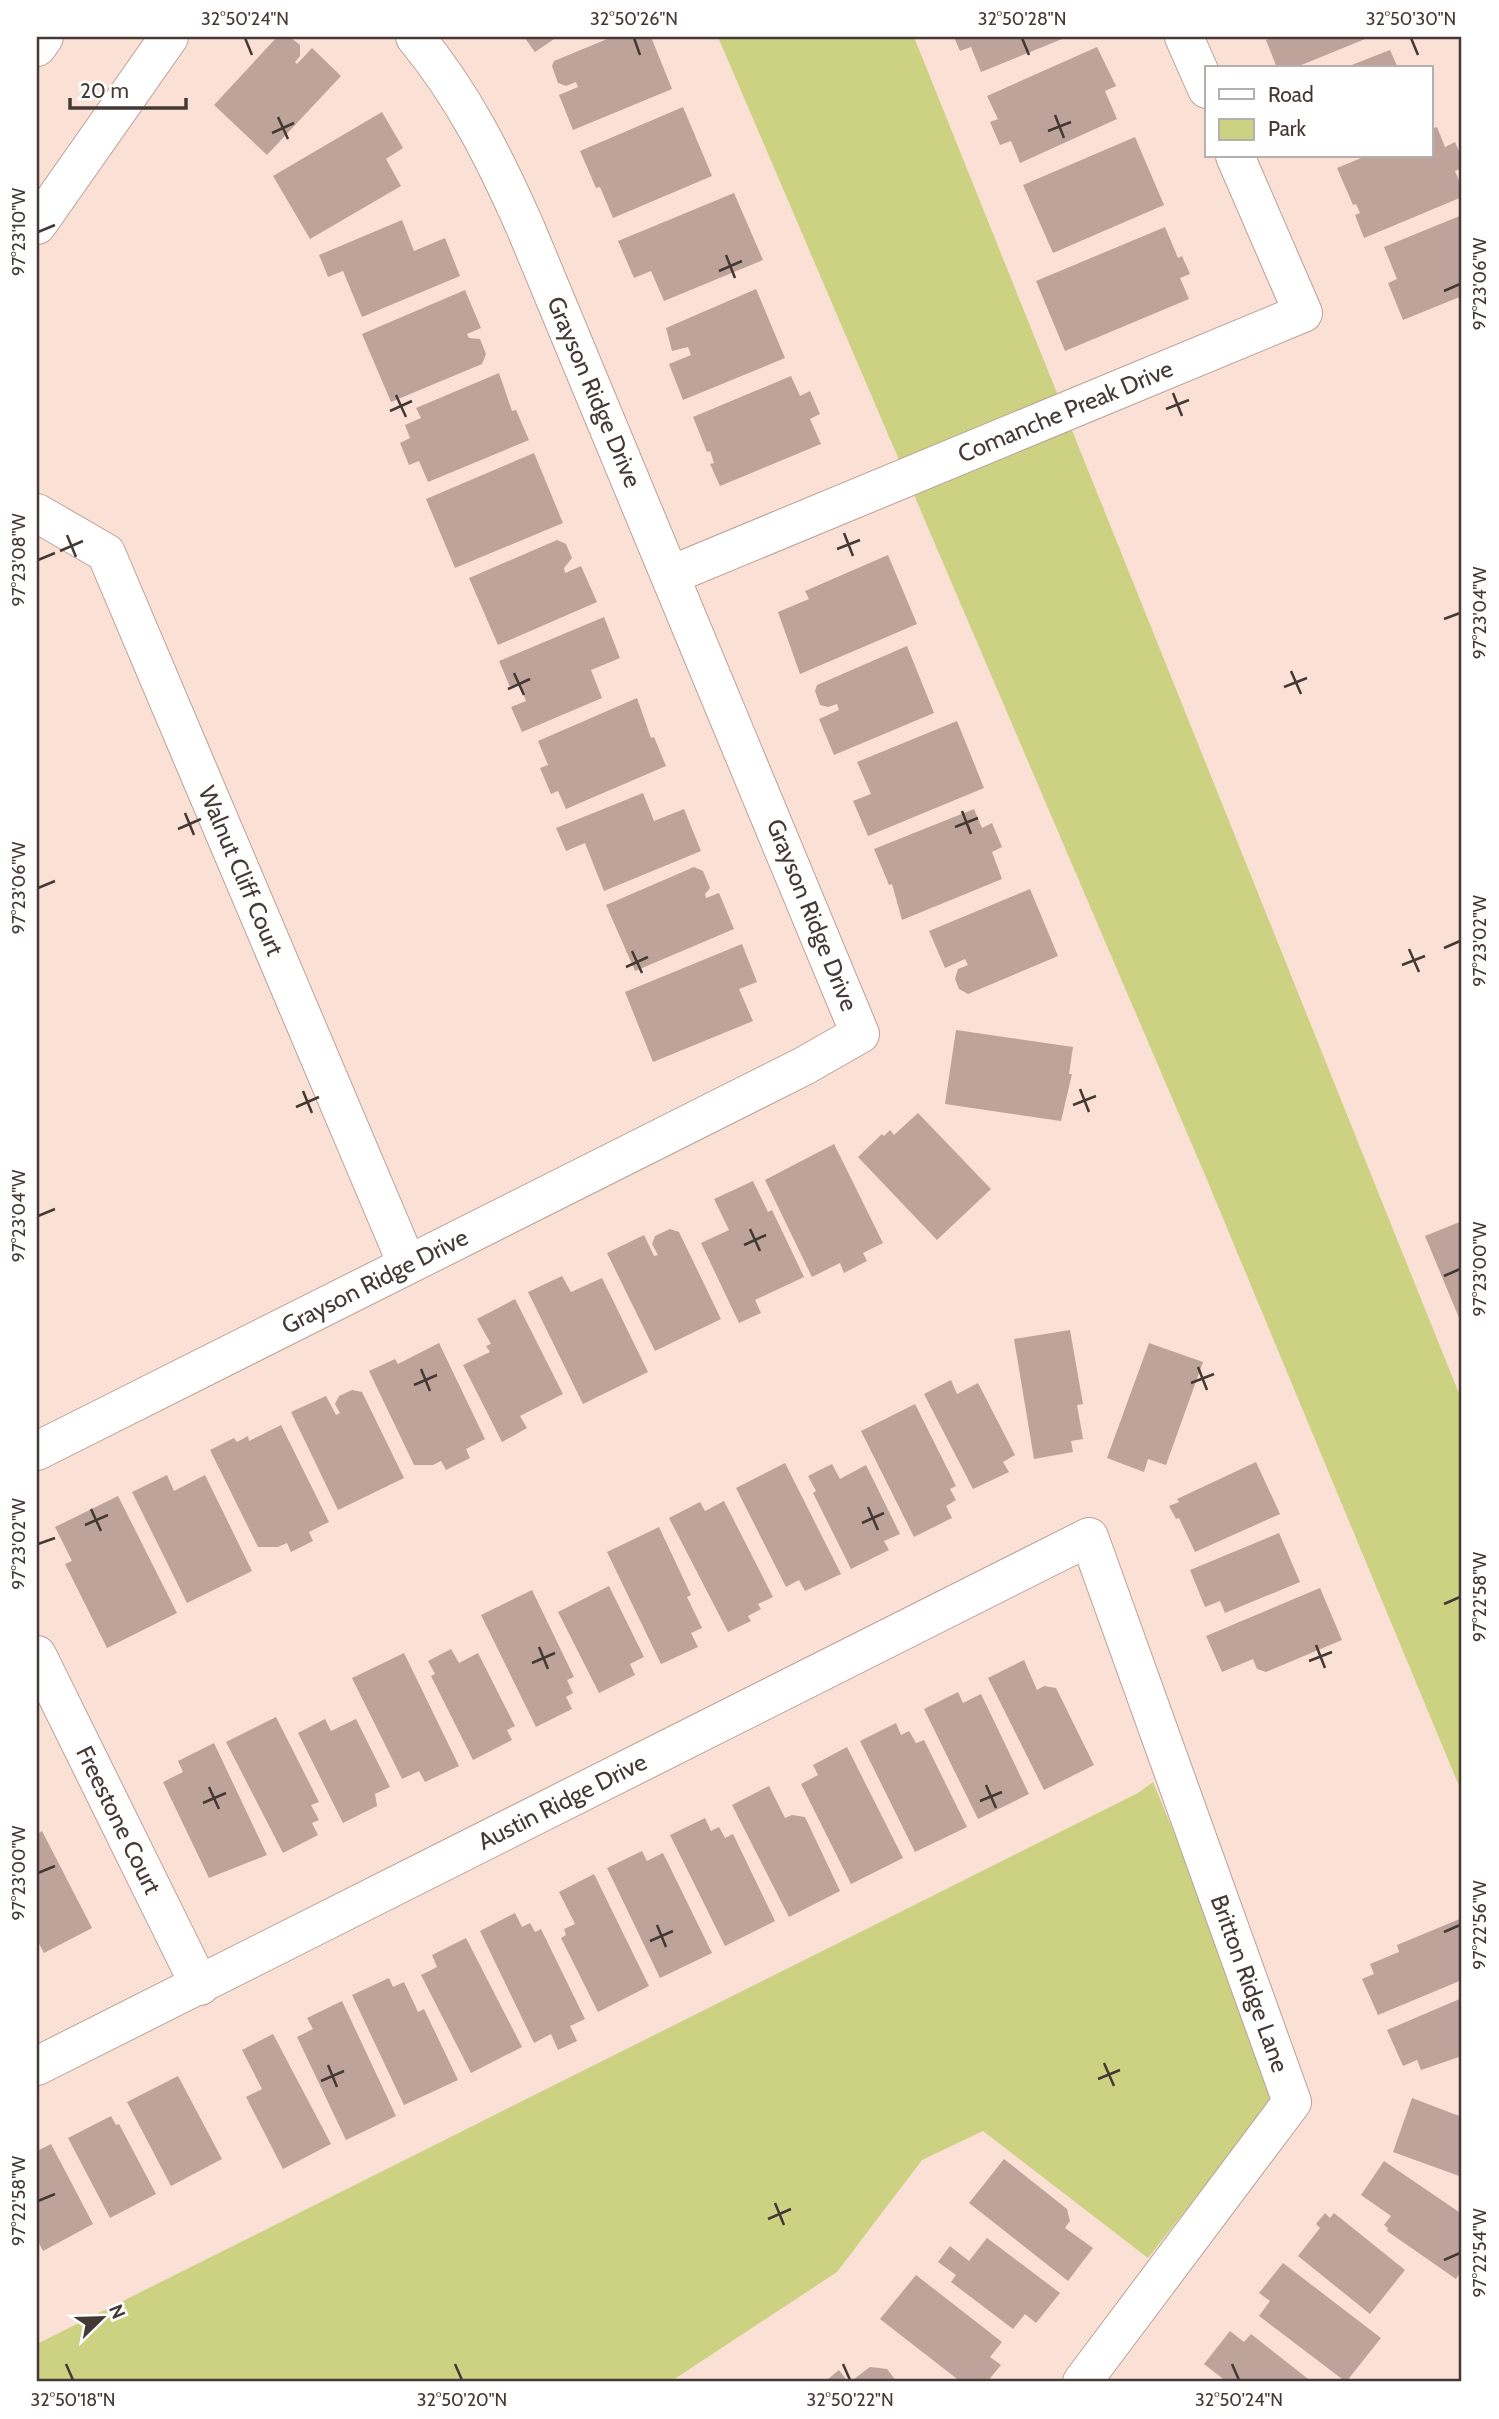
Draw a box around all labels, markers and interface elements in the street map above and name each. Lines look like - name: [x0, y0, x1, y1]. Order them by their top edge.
- text: 32°50'24"N: [201, 8, 289, 30]
- text: 32°50'26"N: [590, 8, 678, 30]
- text: 32°50'28"N: [978, 8, 1066, 30]
- text: 32°50'30"N: [1366, 8, 1456, 30]
- scale bar: [70, 66, 186, 110]
- legend: [1205, 66, 1432, 158]
- text: 20 m: [80, 78, 129, 103]
- text: Road: [1268, 82, 1314, 107]
- text: Park: [1268, 116, 1306, 141]
- text: 97°23'10"W: [8, 188, 30, 276]
- text: 97°23'06"W: [1469, 238, 1491, 330]
- street label: Grayson Ridge Drive: [541, 292, 648, 492]
- street label: Comanche Preak Drive: [953, 354, 1177, 468]
- text: 97°23'08"W: [8, 513, 30, 607]
- text: 97°23'04"W: [1469, 567, 1491, 659]
- street label: Walnut Cliff Court: [192, 782, 290, 960]
- street label: Grayson Ridge Drive: [761, 815, 864, 1015]
- text: 97°23'06"W: [8, 842, 30, 934]
- text: 97°23'02"W: [1469, 895, 1491, 987]
- text: 97°23'04"W: [8, 1170, 30, 1262]
- street label: Grayson Ridge Drive: [277, 1222, 473, 1340]
- text: 97°23'00"W: [1469, 1222, 1491, 1316]
- text: 97°23'02"W: [8, 1498, 30, 1590]
- text: 97°22'58"W: [1469, 1552, 1491, 1642]
- street label: Freestone Court: [70, 1741, 167, 1899]
- street label: Austin Ridge Drive: [473, 1747, 651, 1856]
- text: 97°23'00"W: [8, 1826, 30, 1920]
- text: 97°22'56"W: [1469, 1880, 1491, 1970]
- street label: Britton Ridge Lane: [1205, 1891, 1295, 2076]
- text: 97°22'58"W: [8, 2156, 30, 2246]
- text: 97°22'54"W: [1469, 2208, 1491, 2298]
- north arrow: [66, 2282, 136, 2352]
- text: N: [104, 2301, 130, 2322]
- text: 32°50'18"N: [30, 2389, 116, 2411]
- text: 32°50'20"N: [417, 2389, 507, 2411]
- text: 32°50'22"N: [806, 2389, 894, 2411]
- text: 32°50'24"N: [1195, 2389, 1283, 2411]

